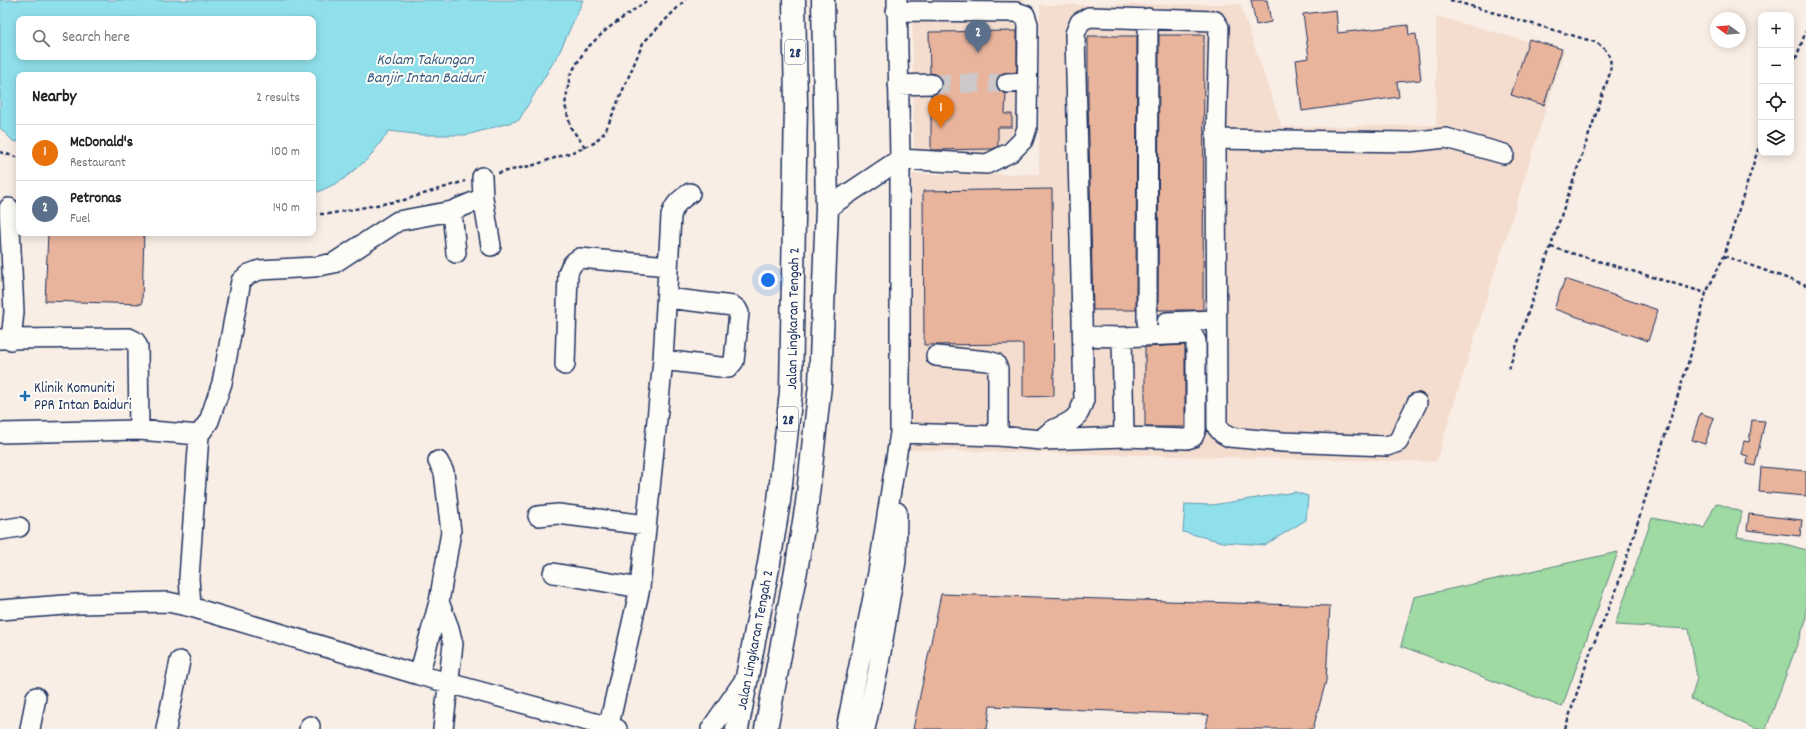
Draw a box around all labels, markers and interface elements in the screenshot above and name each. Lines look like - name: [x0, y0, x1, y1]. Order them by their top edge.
- north arrow: [1710, 12, 1746, 48]
- map controls: [1758, 12, 1794, 156]
- button: +: [1758, 12, 1794, 48]
- search box: [16, 16, 316, 60]
- pin: 2: [965, 20, 991, 53]
- icon: search: [30, 27, 52, 49]
- text: Search here: [62, 27, 130, 49]
- road number: 28: [785, 40, 805, 64]
- button: −: [1758, 48, 1794, 84]
- water label: Kolam Takungan Banjir Intan Baiduri: [366, 49, 487, 90]
- button: locate: [1758, 84, 1794, 120]
- text: Nearby: [32, 86, 76, 110]
- text: 2 results: [256, 89, 300, 108]
- pin: 1: [928, 95, 954, 128]
- button: layers: [1758, 120, 1794, 156]
- text: McDonald's: [70, 132, 133, 154]
- text: 1: [44, 143, 46, 162]
- text: 100 m: [271, 143, 300, 162]
- text: Restaurant: [70, 154, 126, 173]
- text: Petronas: [70, 188, 121, 210]
- text: 2: [42, 199, 48, 218]
- text: 140 m: [273, 199, 300, 218]
- text: Fuel: [70, 210, 90, 229]
- street label: Jalan Lingkaran Tengah 2: [782, 247, 807, 390]
- your location: [758, 270, 778, 290]
- place label: Klinik Komuniti PPR Intan Baiduri: [34, 378, 132, 417]
- marker: Klinik Komuniti PPR Intan Baiduri: [19, 390, 31, 402]
- road number: 28: [778, 407, 798, 431]
- street label: Jalan Lingkaran Tengah 2: [732, 568, 780, 712]

